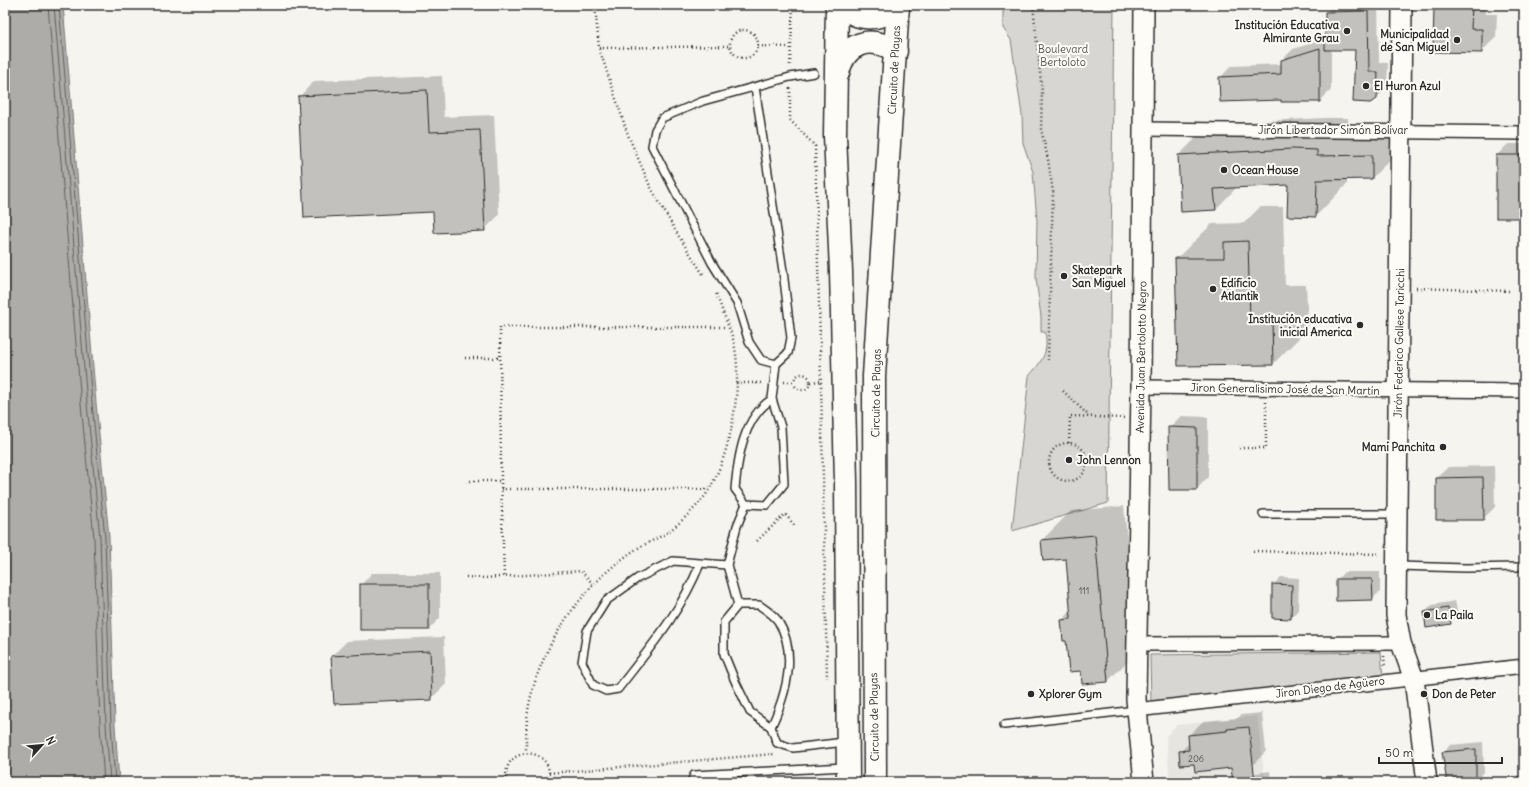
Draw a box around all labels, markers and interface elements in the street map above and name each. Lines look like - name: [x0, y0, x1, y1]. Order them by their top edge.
- place label: Institución Educativa Almirante Grau: [1235, 18, 1340, 45]
- street label: Circuito de Playas: [885, 25, 903, 115]
- marker: Institución Educativa Almirante Grau: [1342, 26, 1352, 36]
- place label: Municipalidad de San Miguel: [1380, 27, 1450, 55]
- marker: Municipalidad de San Miguel: [1452, 35, 1462, 45]
- park label: Boulevard Bertoloto: [1038, 42, 1089, 69]
- place label: El Huron Azul: [1374, 79, 1441, 93]
- marker: El Huron Azul: [1361, 81, 1371, 91]
- street label: Jirón Libertador Simón Bolívar: [1258, 123, 1409, 137]
- place label: Ocean House: [1232, 163, 1299, 177]
- marker: Ocean House: [1219, 165, 1229, 175]
- place label: Skatepark San Miguel: [1072, 263, 1126, 291]
- street label: Jirón Federico Gallese Taricchi: [1391, 268, 1407, 418]
- marker: Skatepark San Miguel: [1059, 271, 1069, 281]
- place label: Edificio Atlantik: [1221, 276, 1259, 303]
- street label: Avenida Juan Bertolotto Negro: [1133, 281, 1149, 433]
- marker: Edificio Atlantik: [1208, 284, 1218, 294]
- place label: Institución educativa inicial America: [1248, 312, 1353, 339]
- marker: Institución educativa inicial America: [1355, 320, 1365, 330]
- street label: Circuito de Playas: [868, 348, 884, 438]
- street label: Jíron Generalisimo José de San Martín: [1190, 380, 1380, 398]
- place label: Mami Panchita: [1362, 440, 1436, 454]
- marker: Mami Panchita: [1438, 442, 1448, 452]
- place label: John Lennon: [1077, 453, 1142, 467]
- marker: John Lennon: [1064, 455, 1074, 465]
- house number: 111: [1079, 585, 1089, 596]
- place label: La Paila: [1435, 608, 1474, 622]
- marker: La Paila: [1422, 610, 1432, 620]
- street label: Circuito de Playas: [866, 672, 882, 762]
- street label: Jíron Diego de Agüero: [1275, 673, 1385, 701]
- place label: Xplorer Gym: [1039, 687, 1102, 702]
- place label: Don de Peter: [1432, 687, 1497, 701]
- marker: Xplorer Gym: [1026, 689, 1036, 699]
- marker: Don de Peter: [1419, 689, 1429, 699]
- north arrow: [22, 725, 62, 765]
- text: N: [43, 734, 59, 747]
- scale bar: [1379, 739, 1502, 765]
- text: 50 m: [1385, 745, 1414, 760]
- house number: 206: [1188, 753, 1204, 764]

